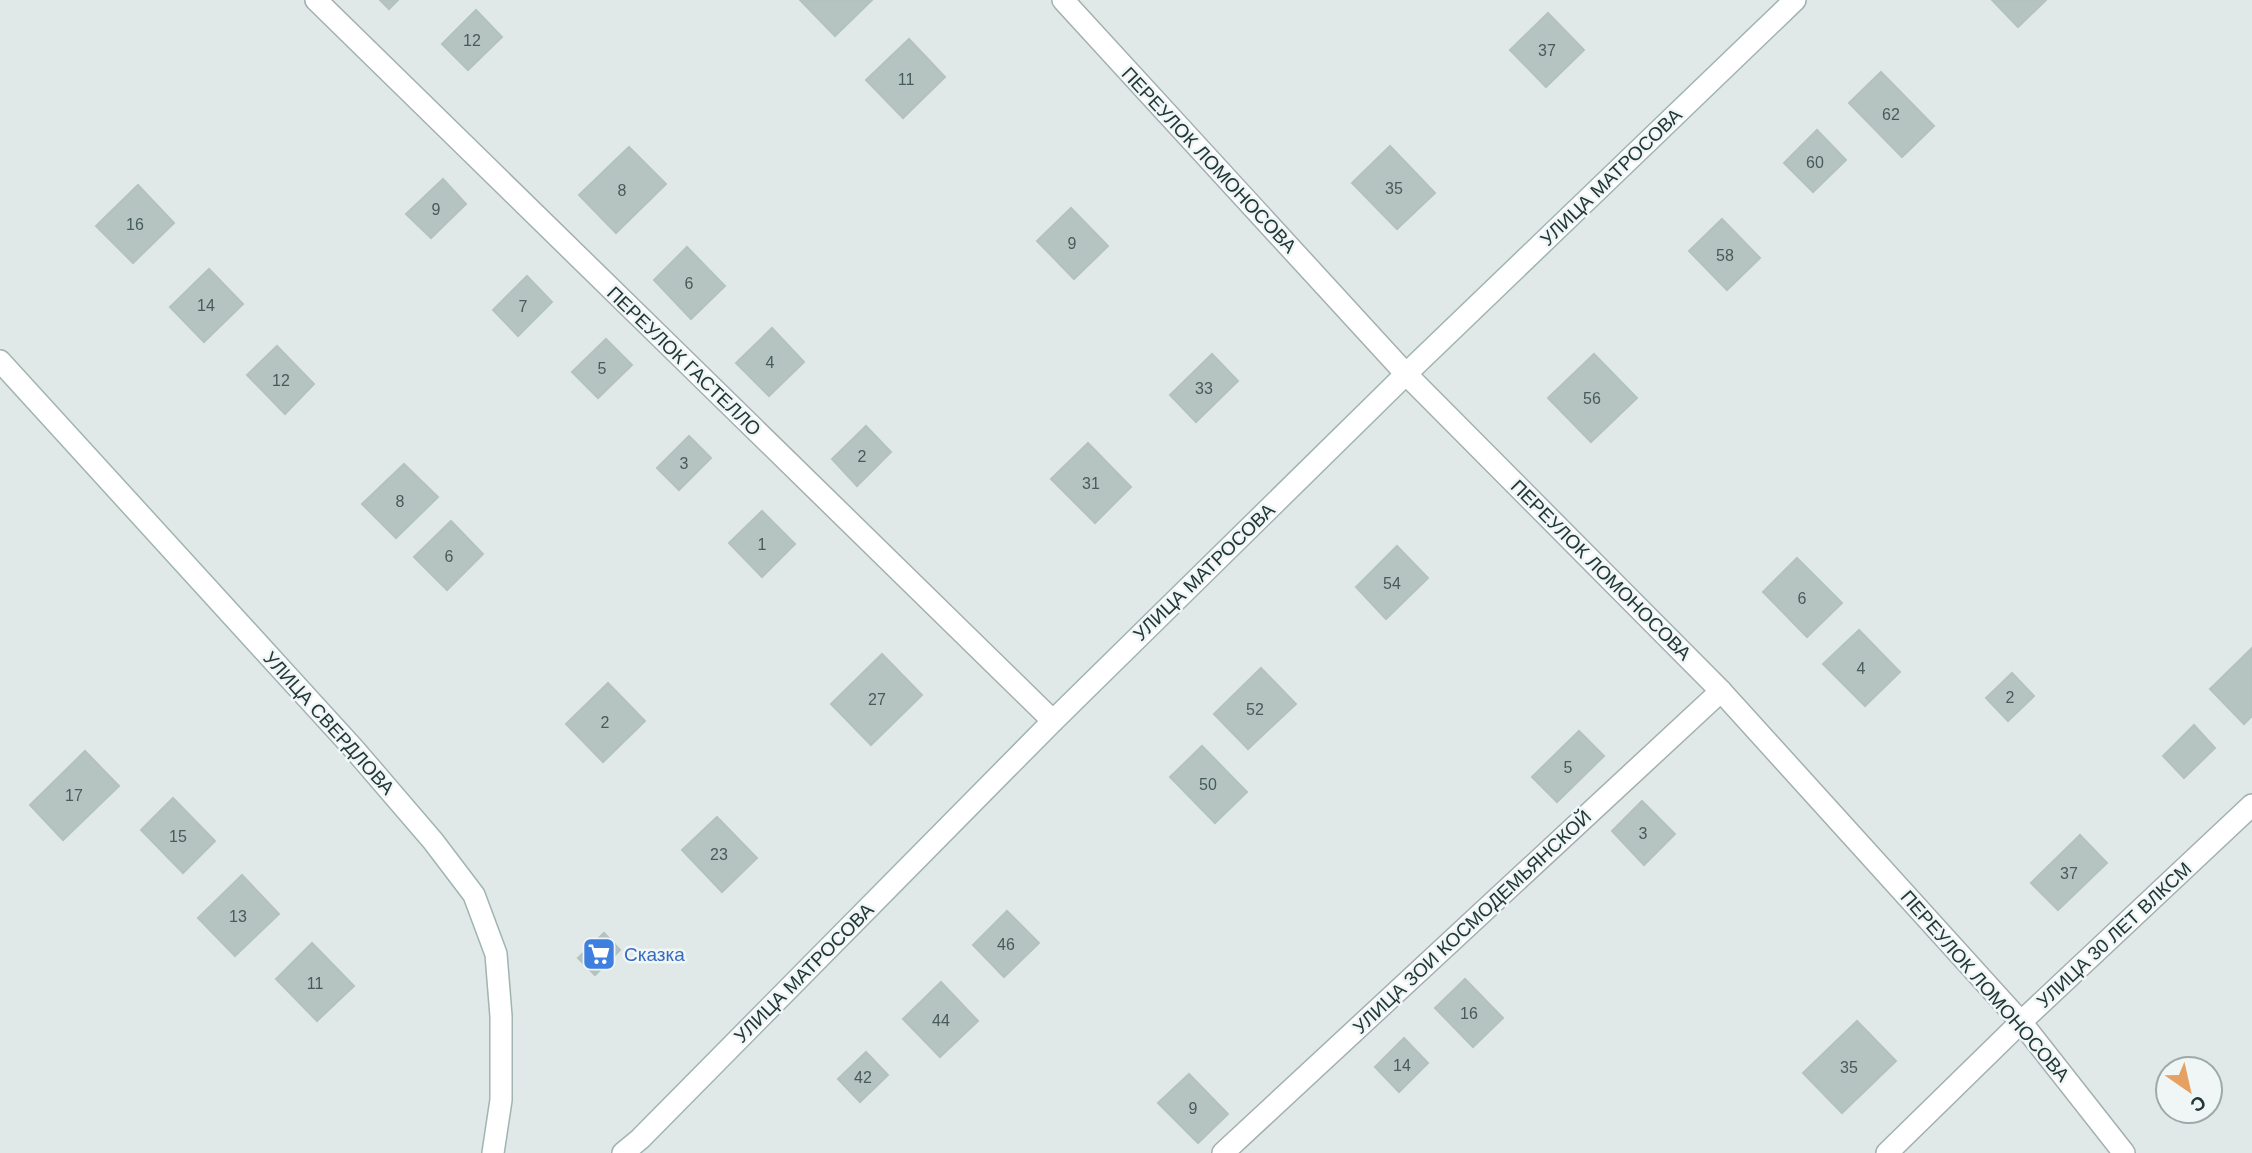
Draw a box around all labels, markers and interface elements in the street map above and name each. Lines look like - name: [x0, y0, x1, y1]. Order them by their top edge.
- house number: 12: [463, 32, 481, 49]
- house number: 37: [1538, 42, 1556, 59]
- street label: ПЕРЕУЛОК ЛОМОНОСОВА: [1117, 63, 1301, 257]
- house number: 11: [898, 71, 914, 88]
- street label: УЛИЦА МАТРОСОВА: [1536, 104, 1686, 250]
- house number: 62: [1882, 106, 1900, 123]
- house number: 60: [1806, 154, 1824, 171]
- house number: 35: [1385, 180, 1403, 197]
- house number: 8: [618, 182, 627, 199]
- house number: 9: [432, 201, 441, 218]
- house number: 16: [126, 216, 144, 233]
- house number: 9: [1068, 235, 1077, 252]
- house number: 58: [1716, 247, 1734, 264]
- house number: 6: [685, 275, 694, 292]
- street label: ПЕРЕУЛОК ГАСТЕЛЛО: [603, 282, 765, 440]
- house number: 14: [197, 297, 215, 314]
- house number: 7: [519, 298, 528, 315]
- house number: 4: [766, 354, 775, 371]
- house number: 5: [598, 360, 607, 377]
- house number: 12: [272, 372, 290, 389]
- house number: 33: [1195, 380, 1213, 397]
- house number: 56: [1583, 390, 1601, 407]
- house number: 2: [858, 448, 867, 465]
- house number: 3: [680, 455, 689, 472]
- house number: 31: [1082, 475, 1100, 492]
- street label: ПЕРЕУЛОК ЛОМОНОСОВА: [1507, 476, 1696, 665]
- house number: 8: [396, 493, 405, 510]
- street label: УЛИЦА МАТРОСОВА: [1129, 499, 1279, 645]
- house number: 1: [758, 536, 767, 553]
- house number: 6: [445, 548, 454, 565]
- house number: 54: [1383, 575, 1401, 592]
- house number: 6: [1798, 590, 1807, 607]
- street label: УЛИЦА СВЕРДЛОВА: [259, 647, 399, 799]
- house number: 4: [1857, 660, 1866, 677]
- house number: 2: [2006, 689, 2015, 706]
- house number: 27: [868, 691, 886, 708]
- house number: 52: [1246, 701, 1264, 718]
- house number: 2: [601, 714, 610, 731]
- house number: 5: [1564, 759, 1573, 776]
- house number: 50: [1199, 776, 1217, 793]
- house number: 17: [65, 787, 83, 804]
- street label: УЛИЦА ЗОИ КОСМОДЕМЬЯНСКОЙ: [1349, 806, 1595, 1038]
- house number: 3: [1639, 825, 1648, 842]
- house number: 15: [169, 828, 187, 845]
- house number: 23: [710, 846, 728, 863]
- street label: УЛИЦА 30 ЛЕТ ВЛКСМ: [2033, 858, 2195, 1012]
- house number: 37: [2060, 865, 2078, 882]
- street label: ПЕРЕУЛОК ЛОМОНОСОВА: [1896, 886, 2074, 1086]
- street label: УЛИЦА МАТРОСОВА: [730, 899, 878, 1047]
- house number: 13: [229, 908, 247, 925]
- supermarket icon: Сказка: [580, 935, 618, 973]
- house number: 46: [997, 936, 1015, 953]
- place label: Сказка: [624, 944, 685, 965]
- house number: 11: [307, 975, 323, 992]
- house number: 16: [1460, 1005, 1478, 1022]
- house number: 44: [932, 1012, 950, 1029]
- north arrow: [2154, 1055, 2224, 1125]
- house number: 14: [1393, 1057, 1411, 1074]
- house number: 35: [1840, 1059, 1858, 1076]
- house number: 42: [854, 1069, 872, 1086]
- text: С: [2186, 1091, 2210, 1116]
- house number: 9: [1189, 1100, 1198, 1117]

